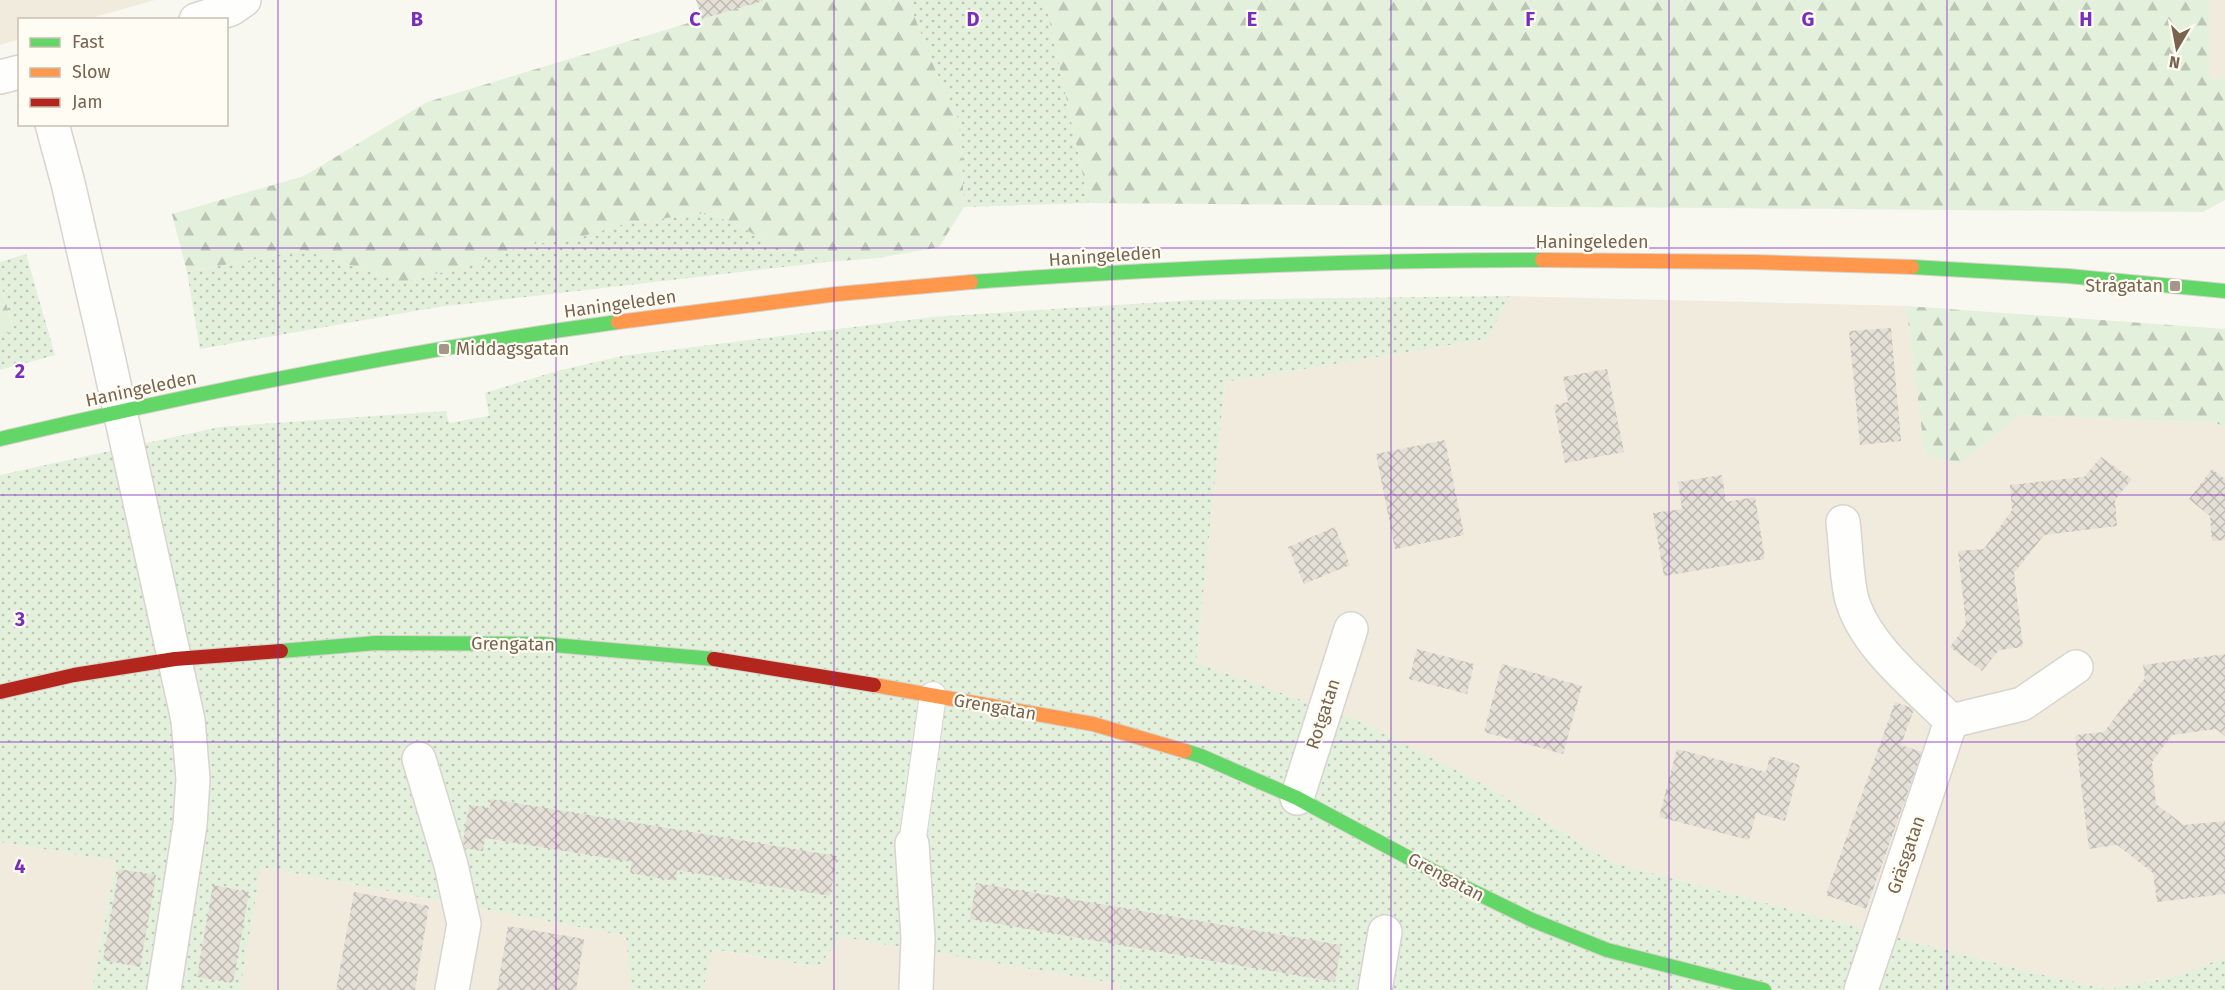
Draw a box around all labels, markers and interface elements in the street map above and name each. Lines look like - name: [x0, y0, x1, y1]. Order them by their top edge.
- text: B: [411, 7, 423, 31]
- text: C: [689, 7, 701, 31]
- text: D: [966, 7, 980, 31]
- text: E: [1247, 7, 1257, 31]
- text: F: [1525, 7, 1535, 31]
- text: G: [1802, 7, 1814, 31]
- text: H: [2079, 7, 2093, 31]
- legend: [18, 18, 228, 126]
- north arrow: [2147, 18, 2207, 78]
- text: Fast: [72, 31, 105, 53]
- text: N: [2168, 52, 2181, 73]
- text: Slow: [72, 61, 111, 83]
- text: Jam: [72, 91, 103, 113]
- street label: Haningeleden: [1535, 231, 1649, 253]
- street label: Haningeleden: [1048, 241, 1162, 271]
- place label: Strågatan: [2085, 275, 2163, 297]
- marker: Strågatan: [2168, 279, 2182, 293]
- street label: Haningeleden: [562, 285, 678, 323]
- place label: Middagsgatan: [456, 338, 569, 360]
- marker: Middagsgatan: [437, 342, 451, 356]
- text: 2: [15, 359, 25, 383]
- street label: Haningeleden: [83, 366, 199, 412]
- text: 3: [14, 607, 25, 631]
- street label: Grengatan: [471, 632, 555, 656]
- street label: Rotgatan: [1301, 676, 1345, 752]
- street label: Grengatan: [952, 689, 1038, 725]
- street label: Gräsgatan: [1882, 813, 1930, 897]
- street label: Grengatan: [1404, 848, 1488, 906]
- text: 4: [14, 854, 26, 878]

